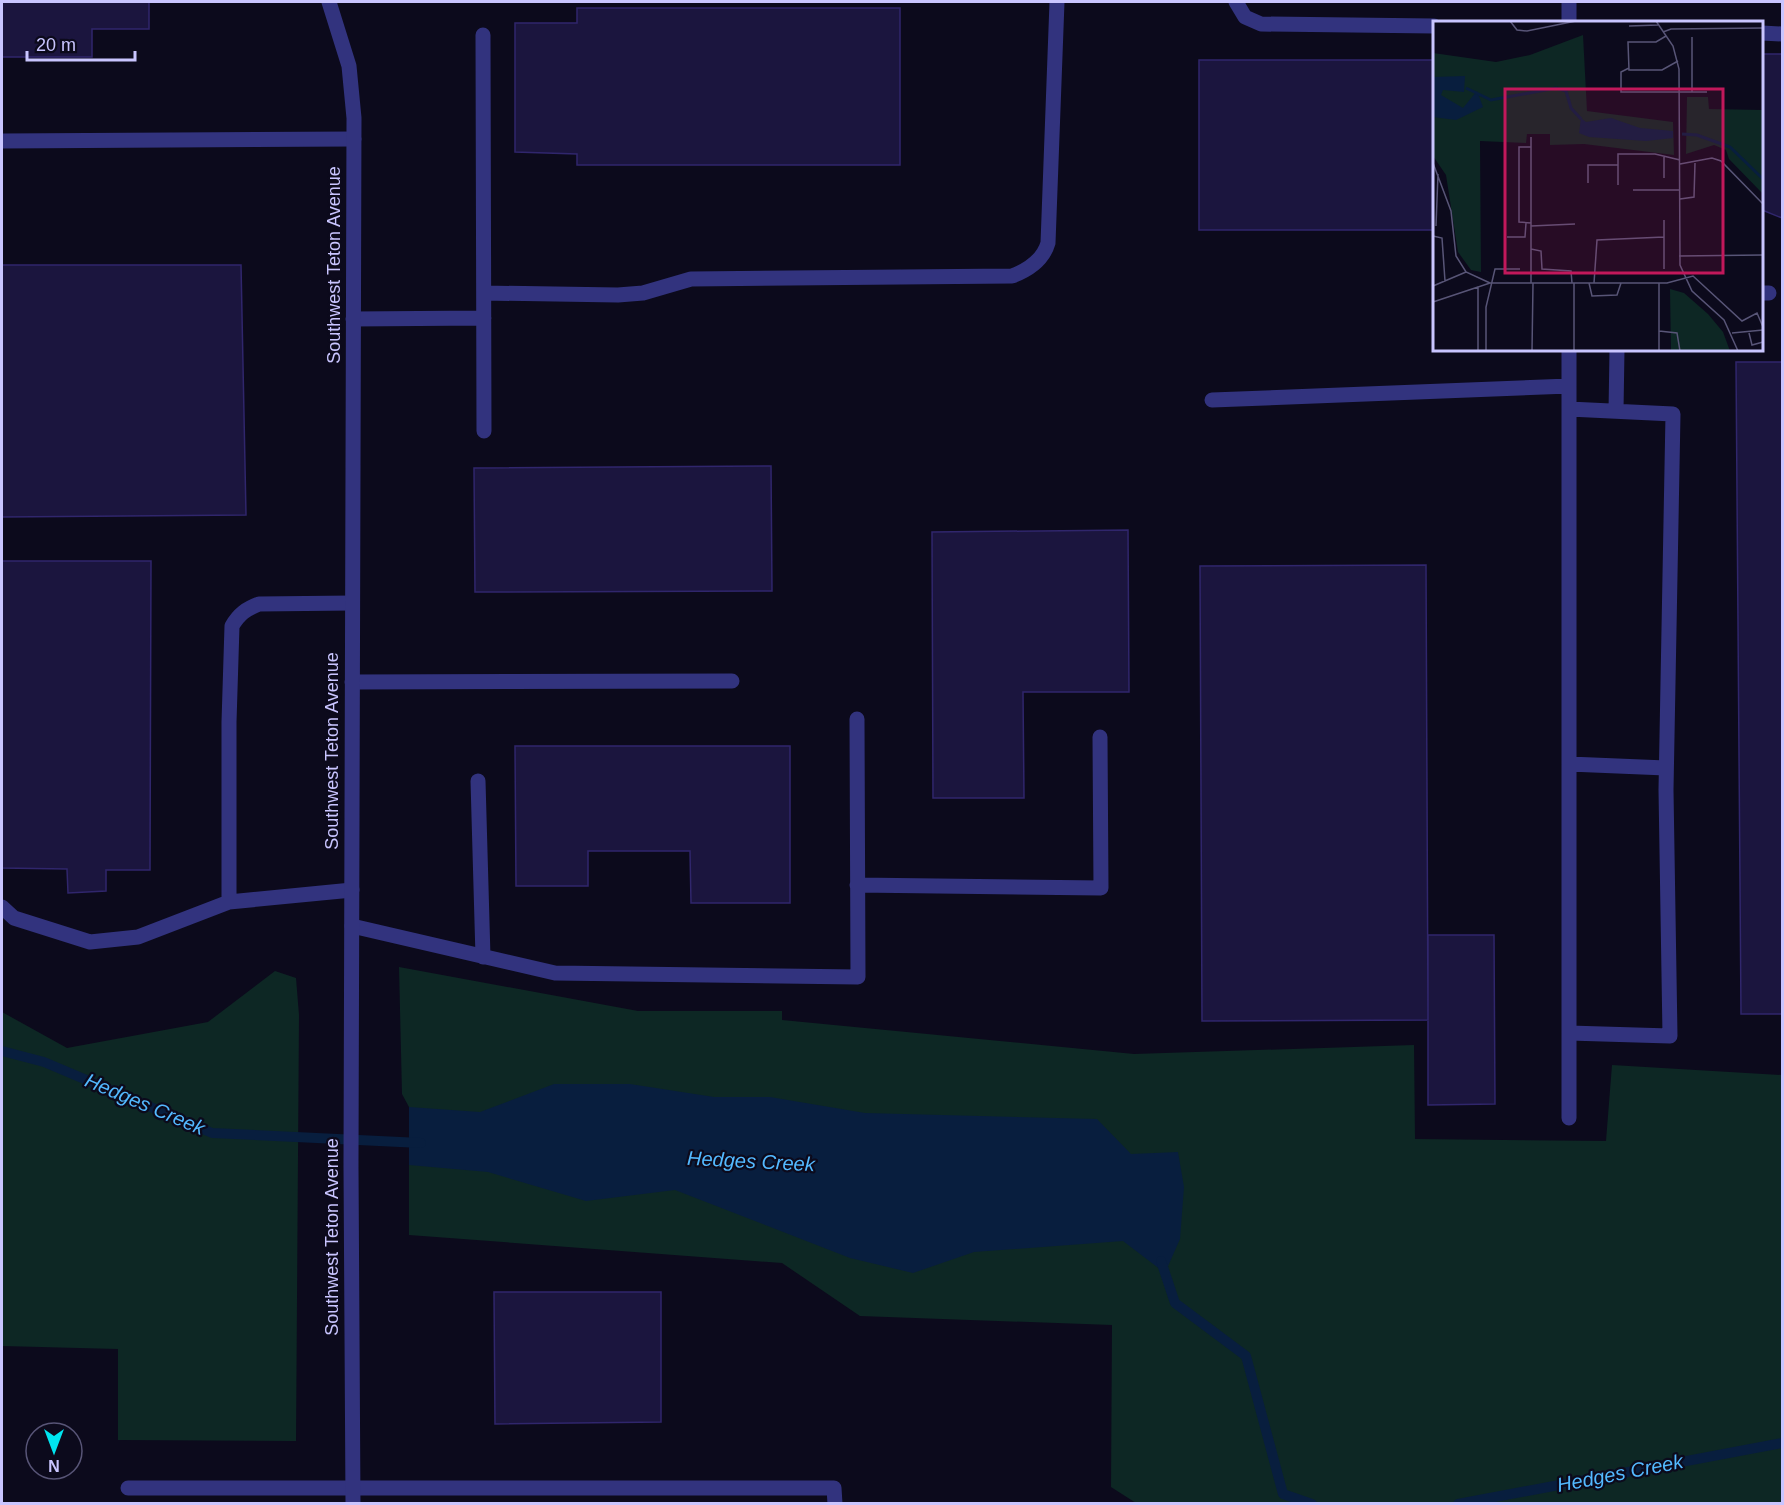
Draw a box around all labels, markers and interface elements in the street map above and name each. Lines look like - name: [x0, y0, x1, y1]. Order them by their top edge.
- inset map: [1433, 21, 1763, 351]
- scale bar: [27, 24, 135, 62]
- text: 20 m: [36, 35, 76, 55]
- street label: Southwest Teton Avenue: [324, 166, 344, 364]
- street label: Southwest Teton Avenue: [322, 652, 342, 850]
- water label: Hedges Creek: [82, 1069, 209, 1139]
- street label: Southwest Teton Avenue: [322, 1138, 342, 1336]
- water label: Hedges Creek: [687, 1147, 816, 1175]
- north arrow: [24, 1421, 84, 1481]
- water label: Hedges Creek: [1555, 1450, 1686, 1496]
- text: N: [48, 1457, 60, 1474]

